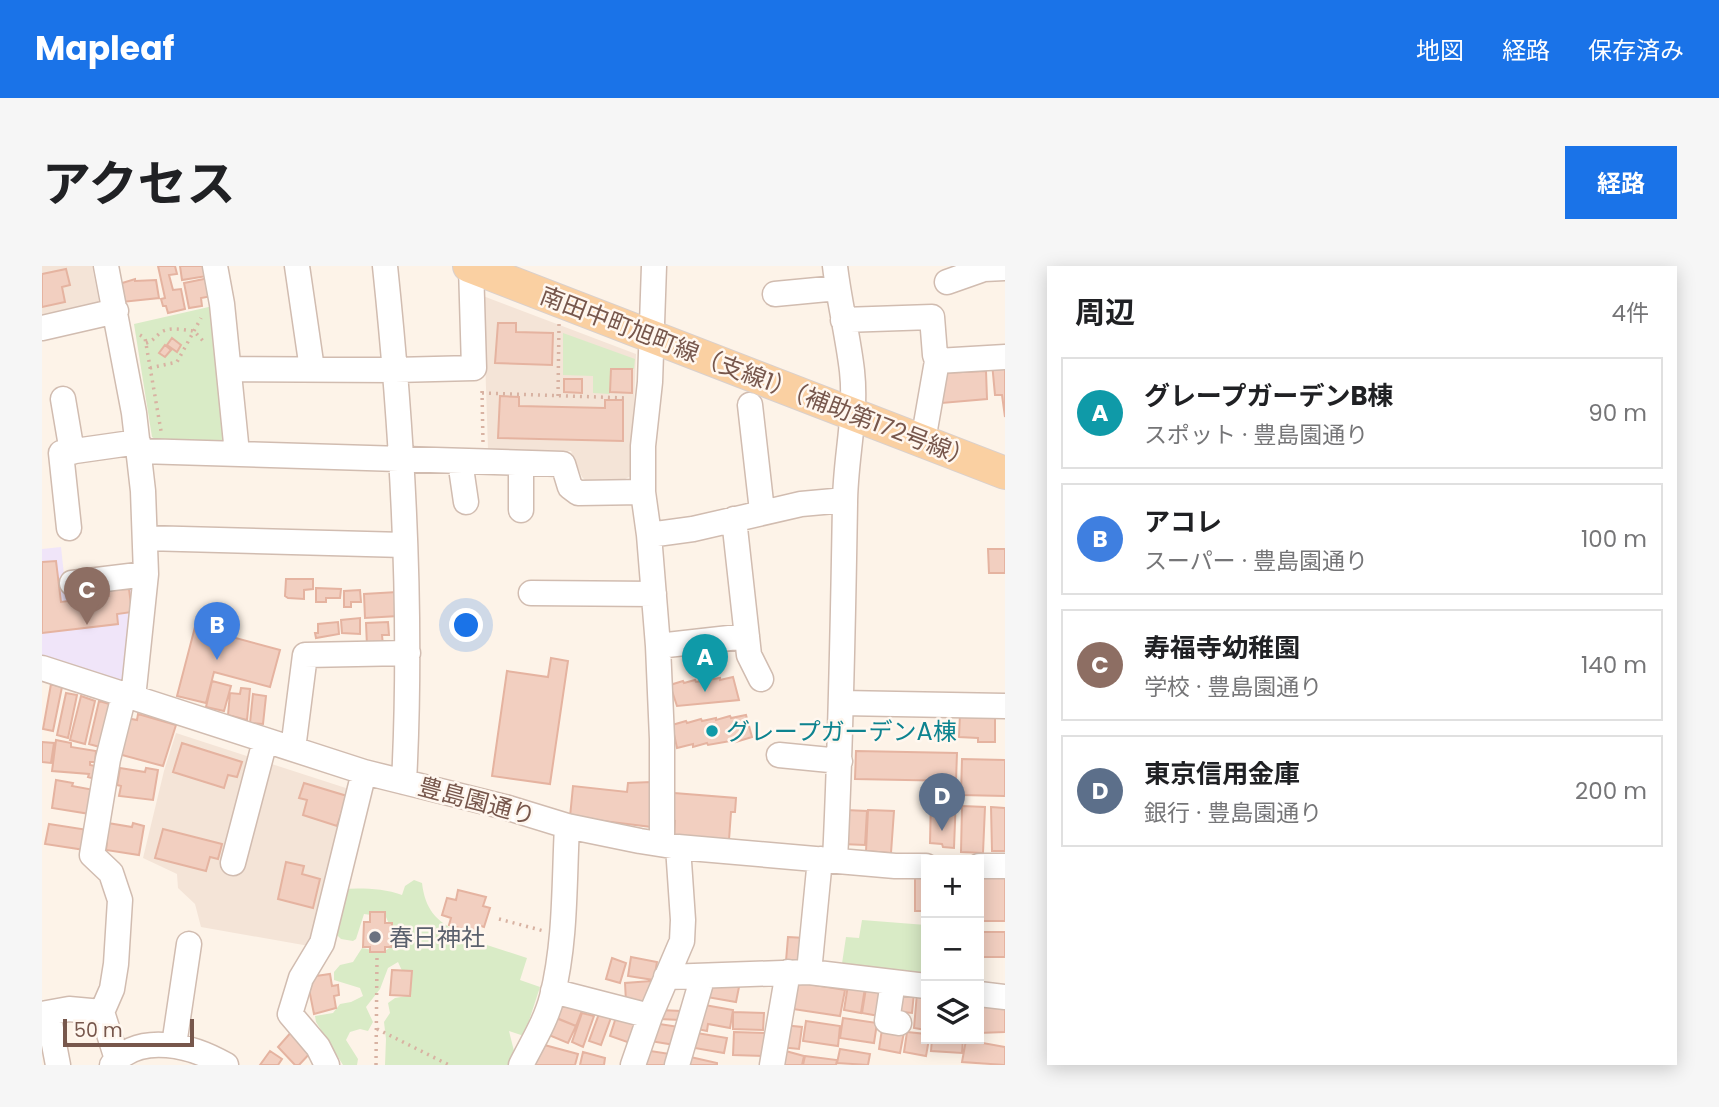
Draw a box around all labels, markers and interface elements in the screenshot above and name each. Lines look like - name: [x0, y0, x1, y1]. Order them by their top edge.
- text: Mapleaf: [35, 25, 174, 72]
- text: 地図: [1416, 34, 1464, 67]
- text: 経路: [1502, 34, 1550, 67]
- text: 保存済み: [1588, 34, 1684, 67]
- button: 経路: [1565, 146, 1677, 219]
- text: アクセス: [42, 150, 236, 218]
- street label: 南田中町旭町線（支線1）（補助第172号線）: [535, 279, 979, 475]
- text: 周辺: [1075, 291, 1135, 334]
- text: 4件: [1612, 297, 1649, 329]
- text: グレープガーデンB棟: [1144, 378, 1394, 414]
- text: A: [1092, 397, 1108, 429]
- text: 90 m: [1588, 397, 1647, 429]
- text: スポット · 豊島園通り: [1144, 419, 1368, 451]
- text: アコレ: [1144, 504, 1222, 540]
- text: B: [1092, 523, 1108, 555]
- text: 100 m: [1581, 523, 1647, 555]
- text: スーパー · 豊島園通り: [1144, 545, 1368, 577]
- pin: C: [64, 567, 110, 625]
- pin: B: [194, 602, 240, 660]
- your location: [449, 608, 483, 642]
- text: 寿福寺幼稚園: [1144, 630, 1300, 666]
- pin: A: [682, 634, 728, 692]
- text: C: [1091, 649, 1109, 681]
- text: 140 m: [1581, 649, 1647, 681]
- text: 学校 · 豊島園通り: [1144, 671, 1322, 703]
- place label: グレープガーデンA棟: [726, 715, 957, 748]
- marker: グレープガーデンA棟: [704, 723, 720, 739]
- text: 東京信用金庫: [1144, 756, 1300, 792]
- street label: 豊島園通り: [415, 770, 539, 832]
- pin: D: [919, 773, 965, 831]
- text: D: [1092, 775, 1108, 807]
- text: 200 m: [1575, 775, 1647, 807]
- text: 銀行 · 豊島園通り: [1144, 797, 1322, 829]
- map controls: [921, 855, 984, 1044]
- button: +: [921, 855, 984, 918]
- button: −: [921, 918, 984, 981]
- place label: 春日神社: [389, 921, 485, 954]
- marker: 春日神社: [367, 929, 383, 945]
- button: layers: [921, 981, 984, 1044]
- scale bar: [63, 1016, 194, 1048]
- text: 50 m: [74, 1017, 123, 1044]

